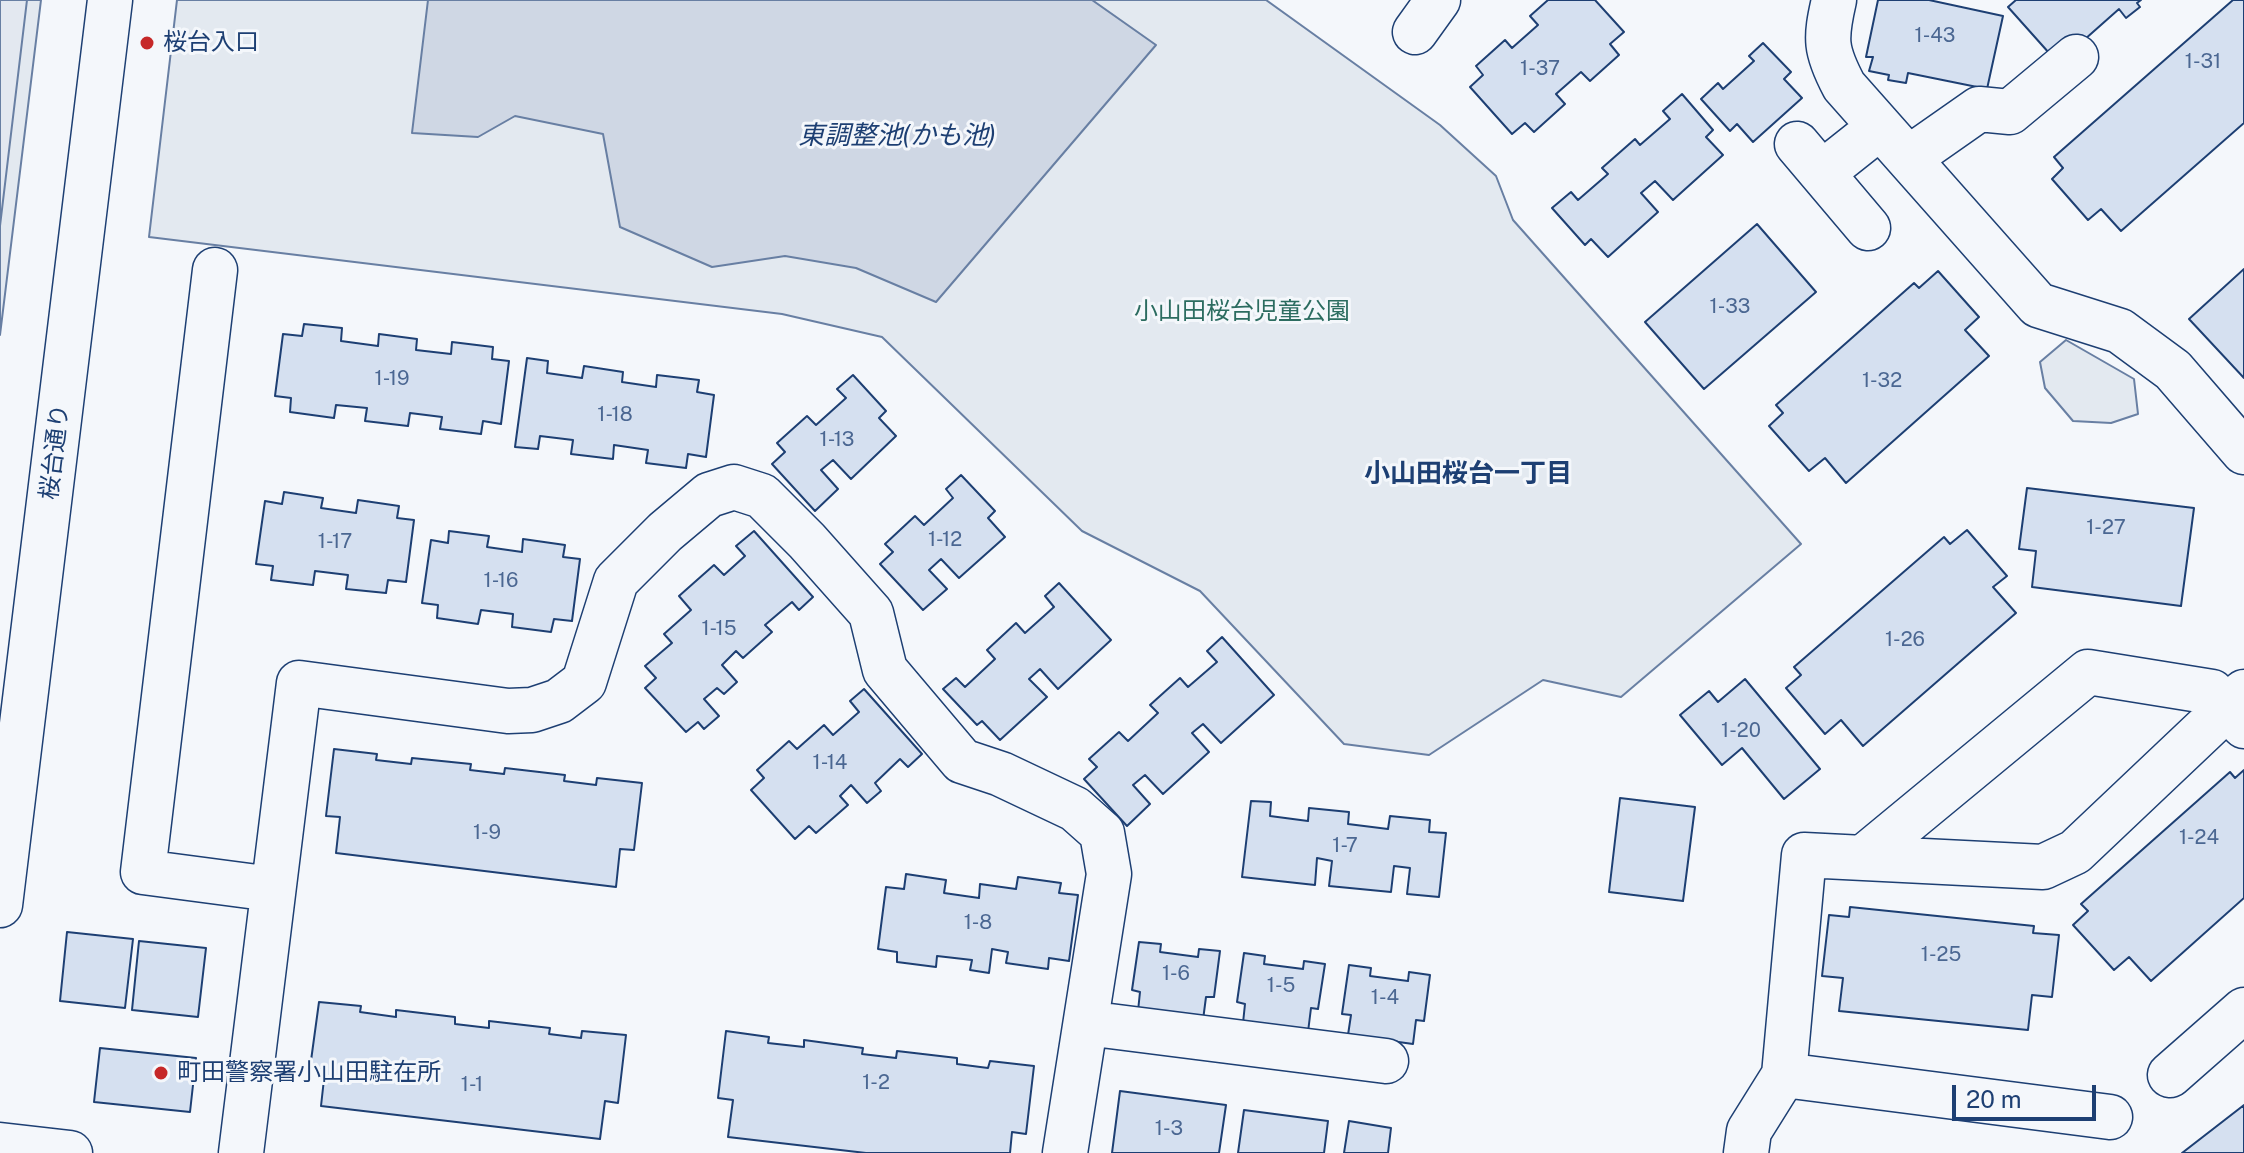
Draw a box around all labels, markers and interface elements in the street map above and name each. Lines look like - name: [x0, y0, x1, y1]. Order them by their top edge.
- house number: 1-43: [1915, 24, 1955, 48]
- place label: 桜台入口: [163, 29, 259, 57]
- marker: 桜台入口: [138, 34, 156, 52]
- house number: 1-31: [2185, 50, 2221, 74]
- house number: 1-37: [1520, 57, 1560, 81]
- water label: 東調整池(かも池): [798, 120, 996, 152]
- house number: 1-33: [1710, 295, 1750, 319]
- park label: 小山田桜台児童公園: [1134, 298, 1350, 326]
- house number: 1-19: [375, 367, 409, 391]
- house number: 1-32: [1862, 369, 1902, 393]
- street label: 桜台通り: [35, 403, 75, 501]
- house number: 1-18: [597, 403, 633, 427]
- house number: 1-13: [820, 428, 854, 452]
- district label: 小山田桜台一丁目: [1364, 458, 1572, 490]
- house number: 1-27: [2086, 516, 2126, 540]
- house number: 1-12: [928, 528, 962, 552]
- house number: 1-17: [318, 530, 352, 554]
- house number: 1-16: [484, 569, 518, 593]
- house number: 1-15: [701, 617, 737, 641]
- house number: 1-26: [1885, 628, 1925, 652]
- house number: 1-20: [1721, 719, 1761, 743]
- house number: 1-14: [813, 751, 847, 775]
- house number: 1-9: [473, 821, 501, 845]
- house number: 1-24: [2179, 826, 2219, 850]
- house number: 1-7: [1332, 834, 1358, 858]
- house number: 1-8: [964, 911, 992, 935]
- house number: 1-25: [1921, 943, 1961, 967]
- house number: 1-6: [1162, 962, 1190, 986]
- house number: 1-5: [1267, 974, 1295, 998]
- house number: 1-4: [1371, 986, 1399, 1010]
- place label: 町田警察署小山田駐在所: [177, 1059, 441, 1087]
- marker: 町田警察署小山田駐在所: [152, 1064, 170, 1082]
- scale bar: [1956, 1069, 2100, 1119]
- house number: 1-2: [862, 1071, 890, 1095]
- house number: 1-1: [461, 1073, 483, 1097]
- text: 20 m: [1966, 1085, 2022, 1113]
- house number: 1-3: [1155, 1117, 1183, 1141]

